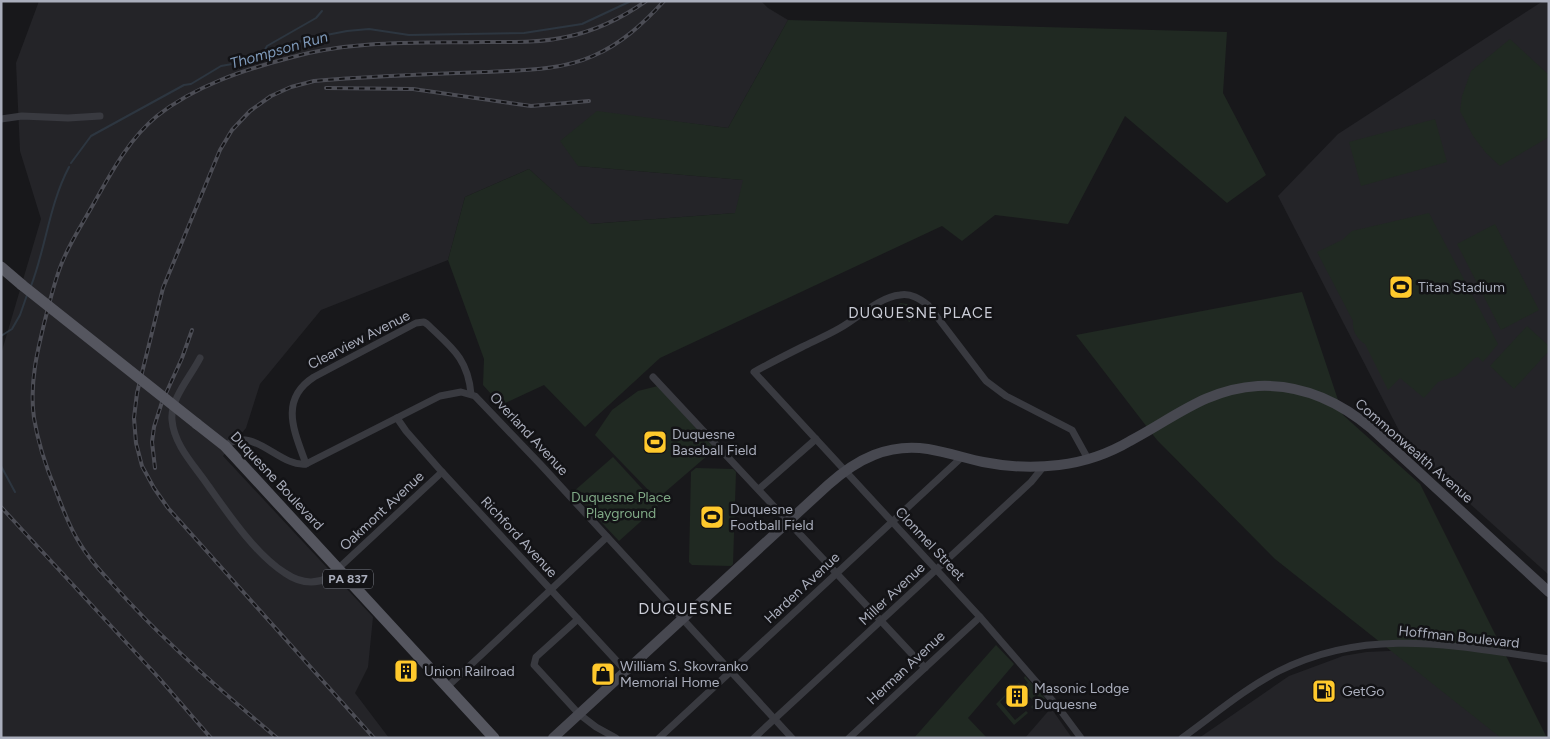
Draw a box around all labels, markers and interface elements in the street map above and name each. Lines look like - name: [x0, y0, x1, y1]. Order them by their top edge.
- water label: Thompson Run: [228, 27, 330, 73]
- sports icon: Titan Stadium: [1388, 274, 1414, 300]
- place label: Titan Stadium: [1418, 279, 1505, 296]
- district label: DUQUESNE PLACE: [848, 304, 994, 322]
- street label: Clearview Avenue: [305, 307, 413, 373]
- street label: Overland Avenue: [486, 389, 572, 479]
- street label: Commonwealth Avenue: [1352, 395, 1477, 507]
- place label: Duquesne Baseball Field: [672, 426, 757, 459]
- street label: Duquesne Boulevard: [227, 428, 327, 534]
- sports icon: Duquesne Baseball Field: [642, 429, 668, 455]
- street label: Oakmont Avenue: [336, 467, 428, 554]
- park label: Duquesne Place Playground: [571, 489, 671, 522]
- street label: Richford Avenue: [477, 493, 561, 581]
- place label: Duquesne Football Field: [730, 501, 814, 534]
- sports icon: Duquesne Football Field: [699, 504, 725, 530]
- street label: Clonmel Street: [892, 504, 968, 584]
- street label: Harden Avenue: [761, 549, 843, 627]
- street label: Miller Avenue: [855, 559, 929, 629]
- road number: PA 837: [323, 570, 373, 588]
- district label: DUQUESNE: [638, 599, 734, 618]
- street label: Hoffman Boulevard: [1398, 622, 1520, 652]
- street label: Herman Avenue: [863, 627, 949, 709]
- building icon: Union Railroad: [393, 658, 419, 684]
- place label: William S. Skovranko Memorial Home: [620, 658, 748, 691]
- shop icon: William S. Skovranko Memorial Home: [590, 661, 616, 687]
- place label: Union Railroad: [424, 663, 515, 680]
- fuel station icon: GetGo: [1311, 678, 1337, 704]
- place label: Masonic Lodge Duquesne: [1034, 680, 1130, 713]
- building icon: Masonic Lodge Duquesne: [1004, 683, 1030, 709]
- place label: GetGo: [1342, 683, 1384, 700]

